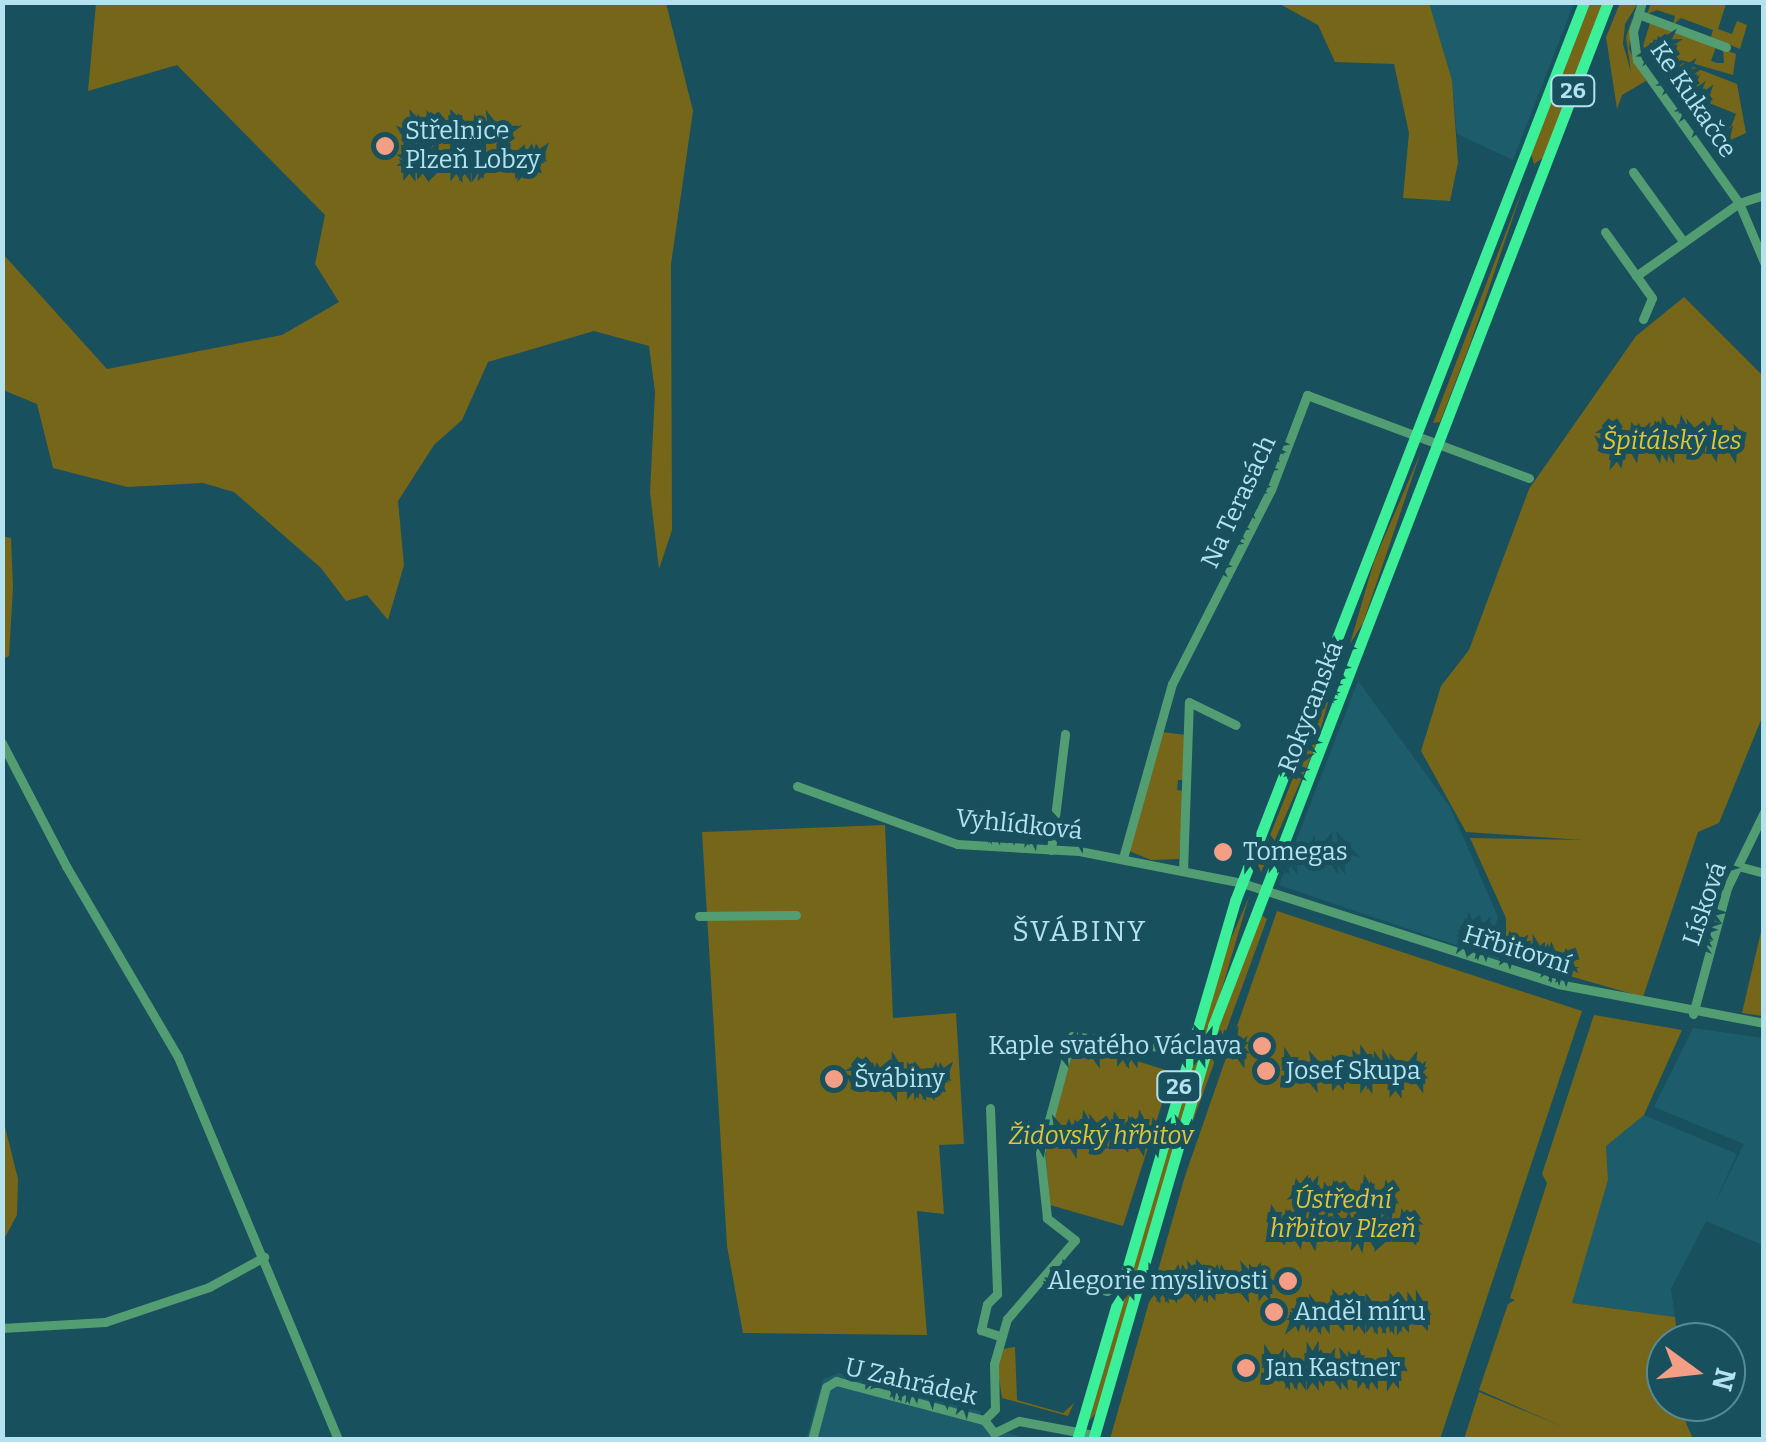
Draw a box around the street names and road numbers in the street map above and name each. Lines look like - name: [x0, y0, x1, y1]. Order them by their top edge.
- street label: Ke Kukačce: [1643, 36, 1743, 164]
- road number: 26: [1548, 74, 1598, 108]
- street label: Na Terasách: [1195, 431, 1283, 573]
- street label: Rokycanská: [1272, 637, 1350, 777]
- street label: Vyhlídková: [954, 803, 1084, 847]
- street label: Lísková: [1677, 858, 1733, 950]
- street label: Hřbitovní: [1459, 919, 1575, 981]
- road number: 26: [1154, 1070, 1204, 1104]
- street label: U Zahrádek: [842, 1352, 980, 1412]

